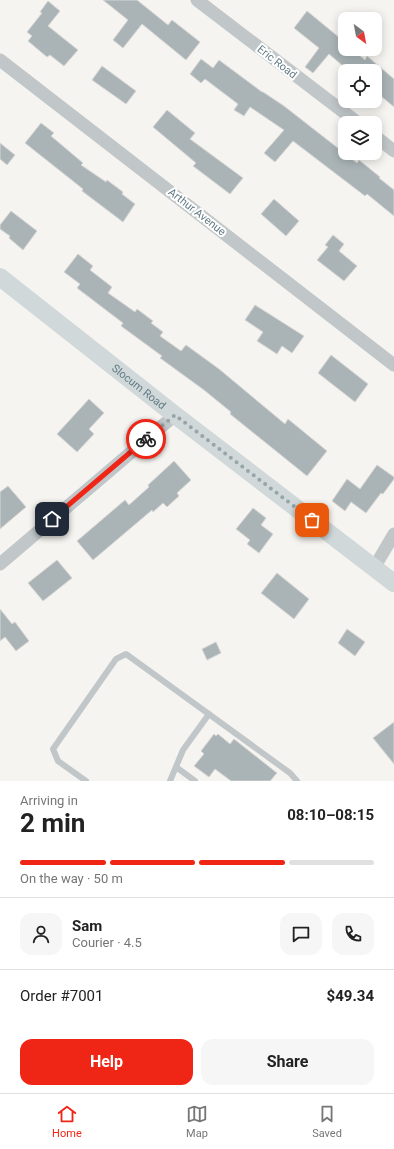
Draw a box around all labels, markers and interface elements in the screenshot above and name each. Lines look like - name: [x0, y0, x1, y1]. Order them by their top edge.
- north arrow: [338, 12, 382, 56]
- map controls: [338, 12, 382, 160]
- street label: Eric Road: [255, 43, 299, 81]
- button: locate: [338, 64, 382, 108]
- button: layers: [338, 116, 382, 160]
- street label: Arthur Avenue: [166, 186, 228, 239]
- street label: Slocum Road: [109, 361, 169, 412]
- courier: [126, 419, 166, 459]
- icon: bike: [135, 428, 157, 450]
- pin: [35, 502, 69, 536]
- pin: [295, 503, 329, 537]
- icon: home: [41, 508, 63, 530]
- icon: bag: [301, 509, 323, 531]
- text: Arriving in: [20, 793, 78, 808]
- text: 08:10–08:15: [287, 806, 374, 824]
- text: 2 min: [20, 808, 85, 838]
- text: On the way · 50 m: [20, 871, 123, 886]
- button: person: [20, 913, 62, 955]
- button: chat: [280, 913, 322, 955]
- button: phone: [332, 913, 374, 955]
- text: Sam: [72, 917, 102, 935]
- text: Courier · 4.5: [72, 935, 142, 950]
- text: Order #7001: [20, 987, 103, 1005]
- text: $49.34: [327, 987, 374, 1005]
- button: Help: [20, 1039, 193, 1085]
- button: Share: [201, 1039, 374, 1085]
- tab: Home: [52, 1103, 82, 1140]
- tab: Map: [186, 1103, 208, 1140]
- tab: Saved: [312, 1103, 342, 1140]

